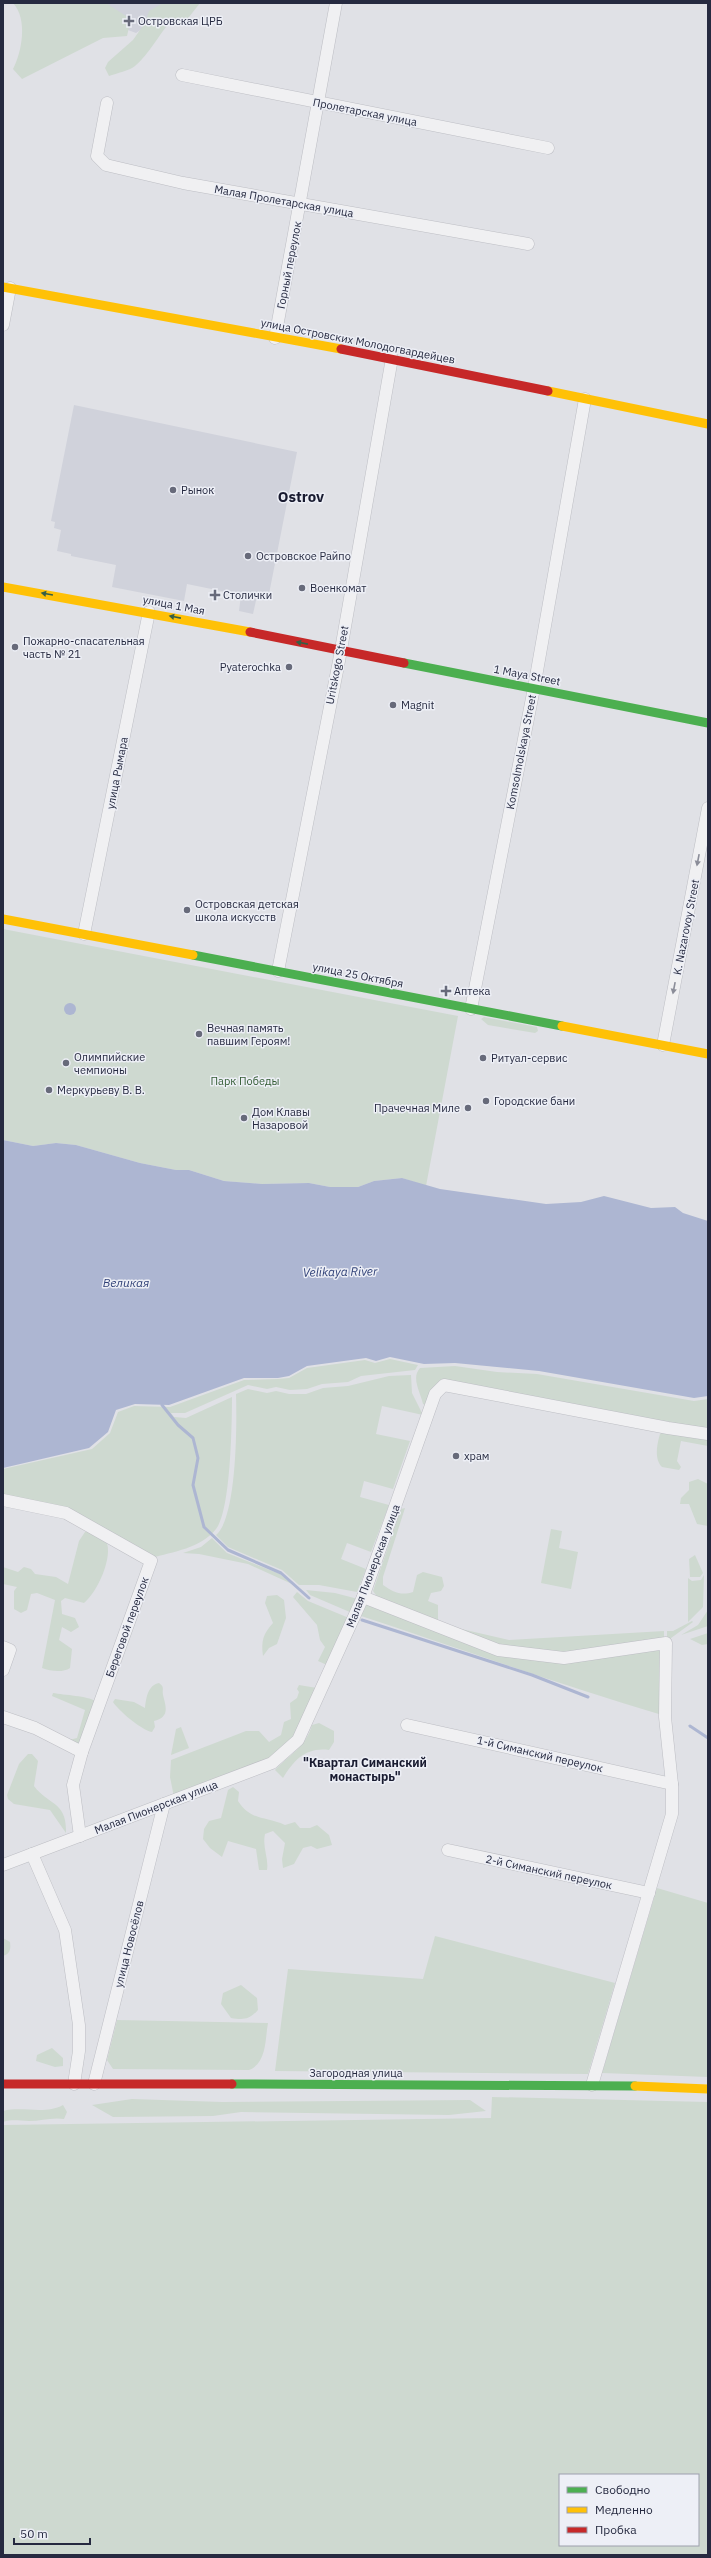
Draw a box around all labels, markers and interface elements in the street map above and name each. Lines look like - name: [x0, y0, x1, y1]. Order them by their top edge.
- place label: Островская ЦРБ: [138, 14, 223, 28]
- marker: Островская ЦРБ: [123, 15, 135, 27]
- street label: Пролетарская улица: [312, 95, 418, 129]
- street label: Малая Пролетарская улица: [213, 182, 355, 220]
- street label: Горный переулок: [274, 220, 304, 310]
- street label: улица Островских Молодогвардейцев: [260, 315, 456, 367]
- place label: Рынок: [181, 483, 214, 497]
- marker: Рынок: [168, 485, 178, 495]
- district label: Ostrov: [278, 487, 324, 506]
- place label: Островское Райпо: [256, 549, 351, 563]
- marker: Островское Райпо: [243, 551, 253, 561]
- place label: Военкомат: [310, 581, 366, 595]
- marker: Военкомат: [297, 583, 307, 593]
- place label: Столички: [223, 588, 272, 602]
- marker: Столички: [210, 590, 220, 600]
- one-way arrow: [41, 591, 53, 597]
- street label: улица 1 Мая: [142, 592, 206, 618]
- one-way arrow: [169, 614, 181, 620]
- street label: Uritskogo Street: [323, 624, 352, 706]
- place label: Пожарно-спасательная часть № 21: [23, 634, 145, 661]
- one-way arrow: [296, 639, 308, 645]
- marker: Пожарно-спасательная часть № 21: [10, 642, 20, 652]
- place label: Pyaterochka: [220, 660, 281, 674]
- marker: Pyaterochka: [284, 662, 294, 672]
- street label: 1 Maya Street: [492, 662, 562, 688]
- street label: Komsolmolskaya Street: [503, 693, 539, 811]
- place label: Magnit: [401, 698, 435, 712]
- marker: Magnit: [388, 700, 398, 710]
- street label: улица Рымара: [103, 735, 131, 810]
- one-way arrow: [695, 854, 701, 866]
- street label: K. Nazarovoy Street: [670, 878, 702, 976]
- place label: Островская детская школа искусств: [195, 897, 299, 924]
- marker: Островская детская школа искусств: [182, 905, 192, 915]
- street label: улица 25 Октября: [311, 959, 405, 991]
- one-way arrow: [671, 982, 677, 994]
- place label: Аптека: [454, 984, 490, 998]
- marker: Аптека: [441, 986, 451, 996]
- place label: Вечная память павшим Героям!: [207, 1021, 290, 1048]
- marker: Вечная память павшим Героям!: [194, 1029, 204, 1039]
- place label: Олимпийские чемпионы: [74, 1050, 145, 1077]
- place label: Ритуал-сервис: [491, 1051, 568, 1065]
- marker: Ритуал-сервис: [478, 1053, 488, 1063]
- marker: Олимпийские чемпионы: [61, 1058, 71, 1068]
- park label: Парк Победы: [210, 1074, 280, 1088]
- place label: Меркурьеву В. В.: [57, 1083, 145, 1097]
- marker: Меркурьеву В. В.: [44, 1085, 54, 1095]
- place label: Городские бани: [494, 1094, 575, 1108]
- marker: Городские бани: [481, 1096, 491, 1106]
- place label: Прачечная Миле: [374, 1101, 460, 1115]
- marker: Прачечная Миле: [463, 1103, 473, 1113]
- place label: Дом Клавы Назаровой: [252, 1105, 310, 1132]
- marker: Дом Клавы Назаровой: [239, 1113, 249, 1123]
- water label: Velikaya River: [303, 1263, 378, 1280]
- water label: Великая: [103, 1275, 149, 1290]
- place label: храм: [464, 1449, 490, 1463]
- marker: храм: [451, 1451, 461, 1461]
- street label: Малая Пионерская улица: [343, 1502, 403, 1630]
- street label: Береговой переулок: [102, 1575, 152, 1679]
- street label: 1-й Симанский переулок: [476, 1733, 604, 1775]
- district label: "Квартал Симанский монастырь": [303, 1755, 427, 1784]
- street label: Малая Пионерская улица: [92, 1777, 220, 1837]
- street label: 2-й Симанский переулок: [484, 1852, 614, 1892]
- street label: улица Новосёлов: [111, 1899, 147, 1989]
- street label: Загородная улица: [309, 2066, 403, 2080]
- legend: [559, 2474, 699, 2546]
- text: Свободно: [595, 2482, 651, 2497]
- text: Медленно: [595, 2502, 653, 2517]
- scale bar: [14, 2520, 90, 2546]
- text: Пробка: [595, 2522, 637, 2537]
- text: 50 m: [20, 2526, 48, 2541]

